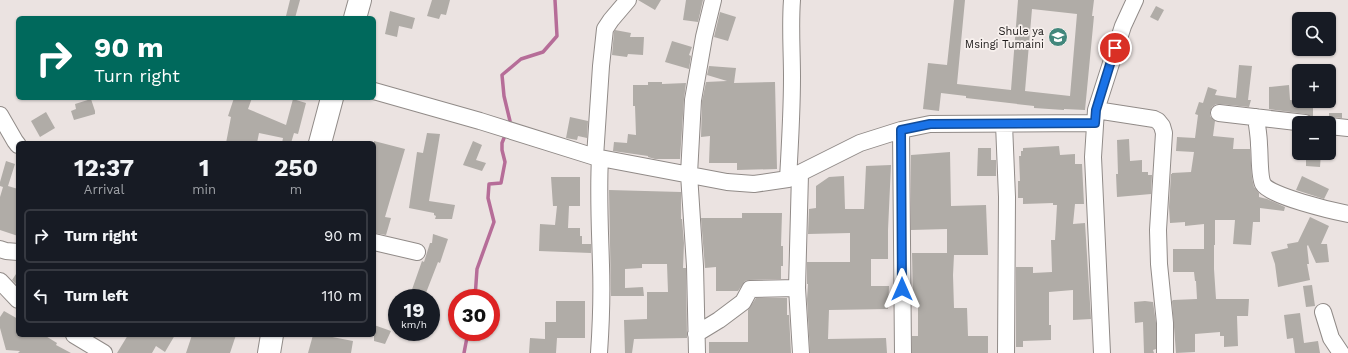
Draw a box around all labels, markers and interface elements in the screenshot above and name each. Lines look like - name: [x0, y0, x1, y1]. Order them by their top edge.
- map controls: [1292, 12, 1336, 160]
- button: search: [1292, 12, 1336, 56]
- place label: Shule ya Msingi Tumaini: [965, 25, 1044, 51]
- school or university icon: Shule ya Msingi Tumaini: [1047, 26, 1069, 48]
- text: 90 m: [94, 31, 164, 64]
- pin: [1098, 31, 1132, 65]
- icon: right: [28, 32, 80, 84]
- icon: arrive: [1104, 37, 1126, 59]
- button: +: [1292, 64, 1336, 108]
- text: Turn right: [94, 65, 180, 86]
- button: −: [1292, 116, 1336, 160]
- text: 12:37: [74, 154, 134, 182]
- text: 1: [199, 154, 209, 182]
- text: 250: [274, 154, 318, 182]
- text: Arrival: [84, 182, 124, 197]
- text: min: [192, 182, 216, 197]
- text: m: [290, 182, 302, 197]
- icon: right: [30, 225, 52, 247]
- text: Turn right: [64, 227, 137, 245]
- text: 90 m: [324, 227, 362, 245]
- position arrow: [881, 268, 923, 310]
- icon: left: [30, 285, 52, 307]
- text: Turn left: [64, 287, 128, 305]
- text: 110 m: [322, 287, 362, 305]
- speed limit sign: 30: [448, 289, 500, 341]
- text: 19: [404, 298, 424, 322]
- text: km/h: [401, 319, 427, 330]

